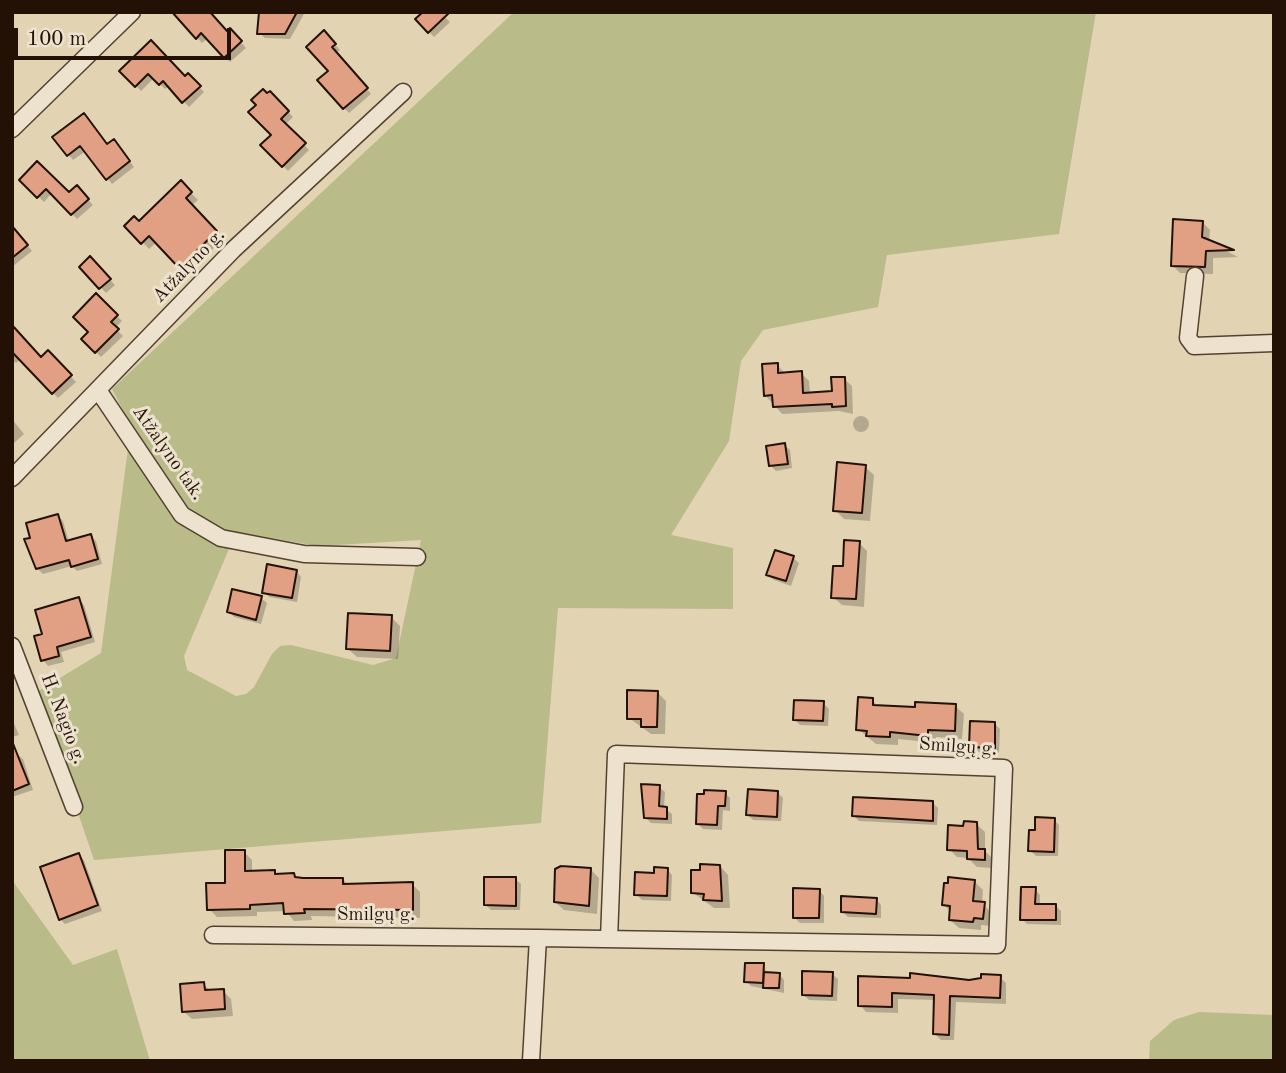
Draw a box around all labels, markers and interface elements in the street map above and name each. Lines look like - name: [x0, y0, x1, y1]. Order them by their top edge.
- scale bar: [18, 14, 234, 58]
- text: 100 m: [27, 29, 86, 50]
- street label: Atžalyno g.: [148, 224, 230, 308]
- street label: Atžalyno tak.: [127, 401, 209, 505]
- street label: H. Nagio g.: [35, 670, 91, 768]
- street label: Smilgų g.: [918, 733, 998, 761]
- street label: Smilgų g.: [337, 904, 415, 926]

